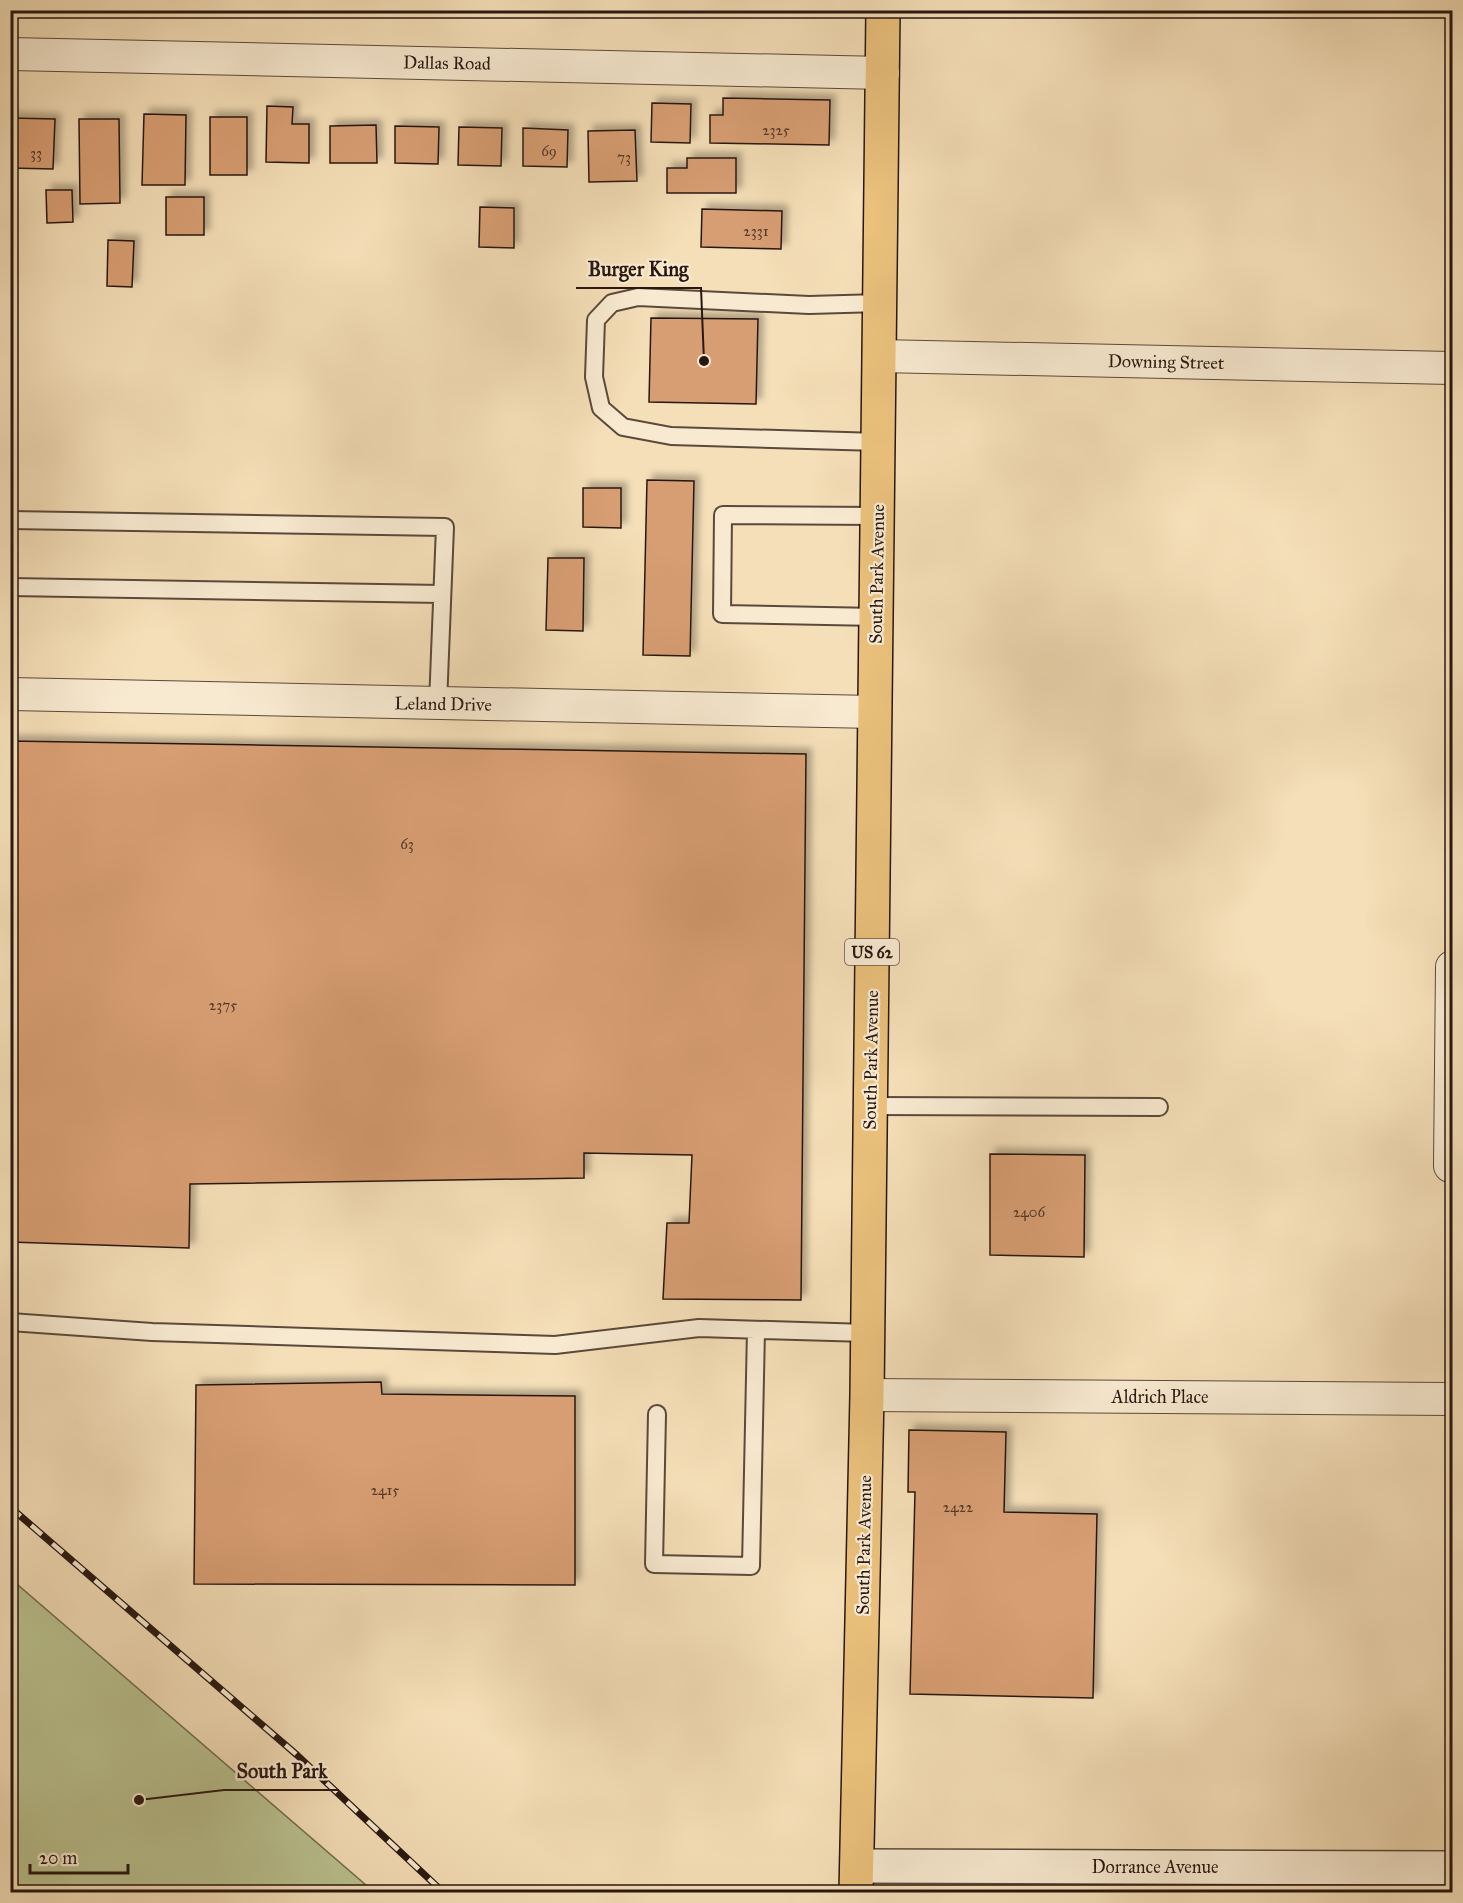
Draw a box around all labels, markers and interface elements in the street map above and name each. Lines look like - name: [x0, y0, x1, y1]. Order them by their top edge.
- street label: Dallas Road: [403, 51, 491, 75]
- house number: 2325: [762, 121, 790, 139]
- house number: 69: [541, 142, 557, 160]
- house number: 33: [30, 144, 42, 162]
- house number: 73: [617, 148, 631, 166]
- house number: 2331: [743, 222, 769, 240]
- callout: Burger King: [576, 250, 701, 288]
- text: Burger King: [588, 257, 689, 282]
- street label: Downing Street: [1108, 350, 1225, 375]
- street label: South Park Avenue: [865, 504, 889, 644]
- street label: Leland Drive: [394, 692, 492, 716]
- house number: 63: [400, 835, 414, 853]
- road number: US 62: [845, 939, 899, 965]
- street label: South Park Avenue: [859, 990, 883, 1130]
- house number: 2375: [209, 996, 237, 1014]
- house number: 2406: [1013, 1203, 1046, 1221]
- street label: Aldrich Place: [1111, 1386, 1208, 1408]
- street label: South Park Avenue: [852, 1475, 876, 1615]
- house number: 2415: [371, 1481, 399, 1499]
- house number: 2422: [943, 1498, 974, 1516]
- callout: South Park: [224, 1752, 339, 1790]
- text: South Park: [236, 1759, 328, 1783]
- scale bar: [30, 1837, 128, 1875]
- text: 20 m: [39, 1847, 77, 1869]
- street label: Dorrance Avenue: [1091, 1856, 1219, 1878]

